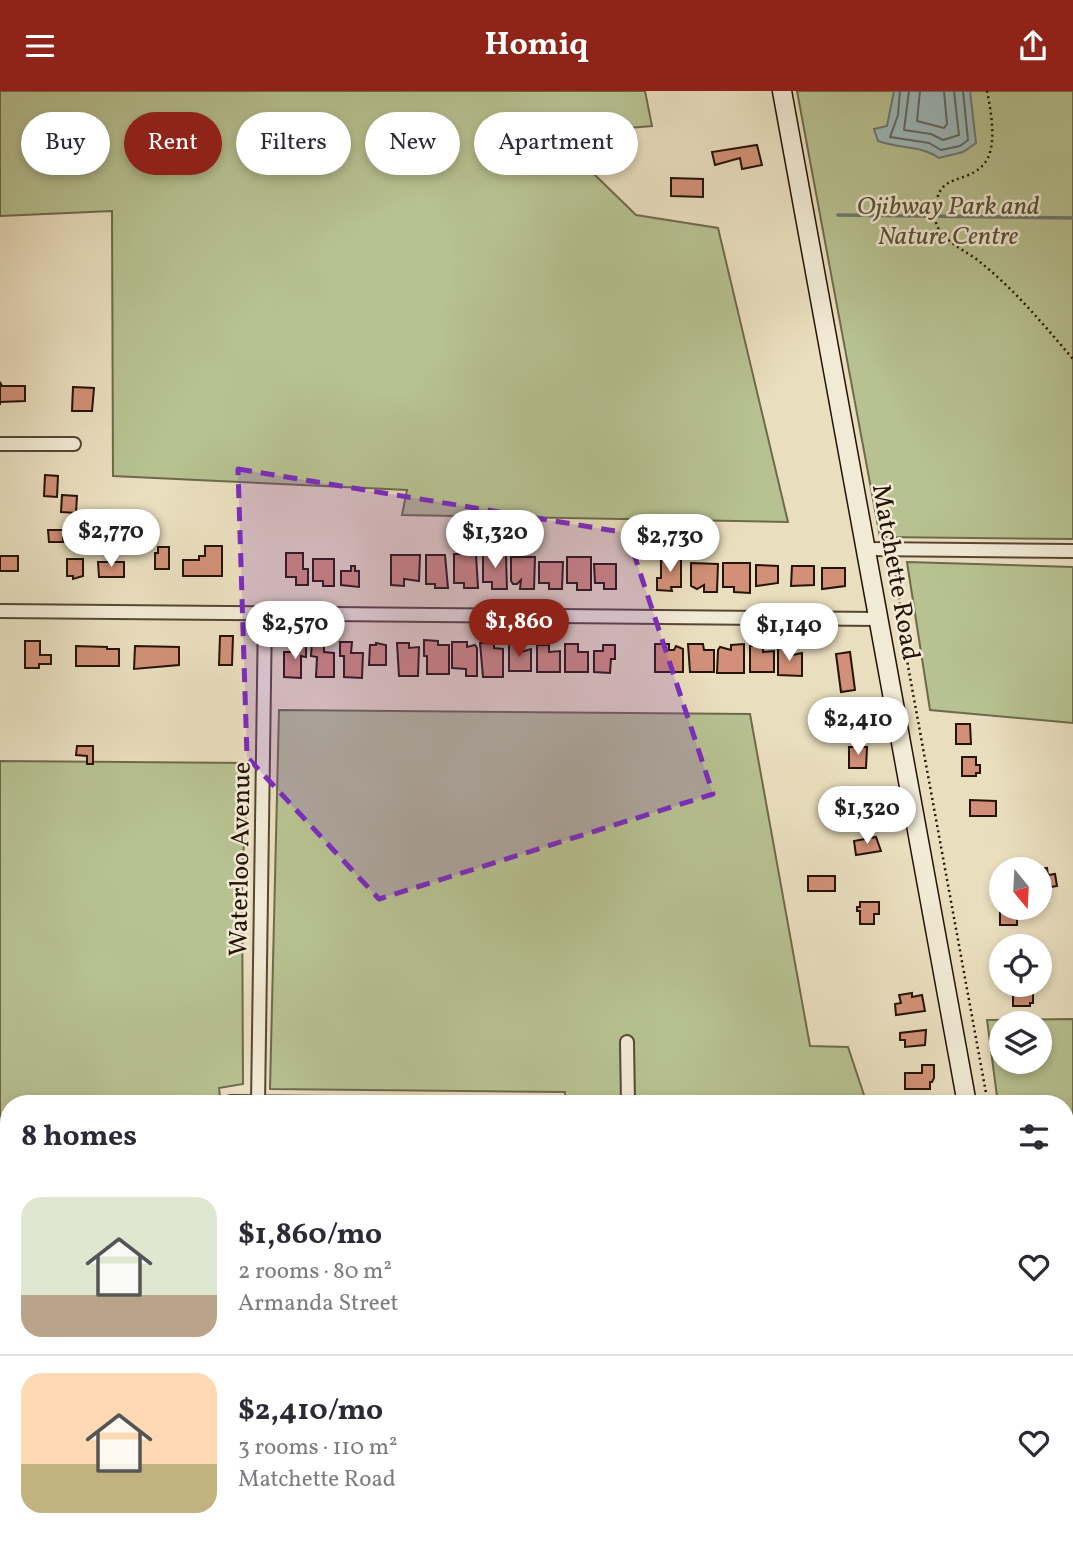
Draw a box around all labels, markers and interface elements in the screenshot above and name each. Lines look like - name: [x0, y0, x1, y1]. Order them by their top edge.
- text: Homiq: [485, 24, 588, 68]
- icon: menu: [21, 27, 59, 65]
- icon: share: [1014, 27, 1052, 65]
- chip: Buy: [21, 112, 110, 175]
- chip: Rent: [124, 112, 222, 175]
- chip: Filters: [236, 112, 351, 175]
- chip: New: [365, 112, 460, 175]
- chip: Apartment: [474, 112, 638, 175]
- park label: Ojibway Park and Nature Centre: [857, 189, 1040, 255]
- street label: Matchette Road: [862, 481, 928, 663]
- pin: $2,770: [54, 510, 168, 569]
- pin: $1,320: [438, 511, 552, 570]
- pin: $2,730: [613, 515, 727, 574]
- text: $2,770: [78, 516, 144, 548]
- text: $1,320: [462, 517, 528, 549]
- text: $2,730: [637, 521, 703, 553]
- pin: $1,860: [462, 599, 576, 659]
- pin: $2,570: [238, 601, 352, 661]
- pin: $1,140: [732, 603, 846, 663]
- text: $1,860: [485, 606, 553, 638]
- text: $2,570: [262, 608, 328, 640]
- text: $1,140: [756, 610, 822, 642]
- pin: $2,410: [801, 697, 915, 757]
- text: $2,410: [824, 704, 892, 736]
- street label: Waterloo Avenue: [221, 761, 261, 957]
- pin: $1,320: [810, 787, 924, 846]
- text: $1,320: [834, 793, 900, 825]
- north arrow: [989, 857, 1052, 921]
- map controls: [989, 857, 1052, 1074]
- button: locate: [989, 934, 1052, 997]
- button: layers: [989, 1011, 1052, 1074]
- text: 8 homes: [21, 1116, 137, 1158]
- icon: filters: [1015, 1118, 1053, 1156]
- text: $1,860/mo: [238, 1214, 382, 1256]
- icon: home: [77, 1225, 161, 1309]
- icon: heart: [1015, 1248, 1053, 1286]
- text: 2 rooms · 80 m²: [238, 1256, 392, 1288]
- text: Armanda Street: [238, 1288, 399, 1320]
- text: $2,410/mo: [238, 1390, 383, 1432]
- icon: home: [77, 1401, 161, 1485]
- icon: heart: [1015, 1424, 1053, 1462]
- text: 3 rooms · 110 m²: [238, 1432, 398, 1464]
- text: Matchette Road: [238, 1464, 396, 1496]

